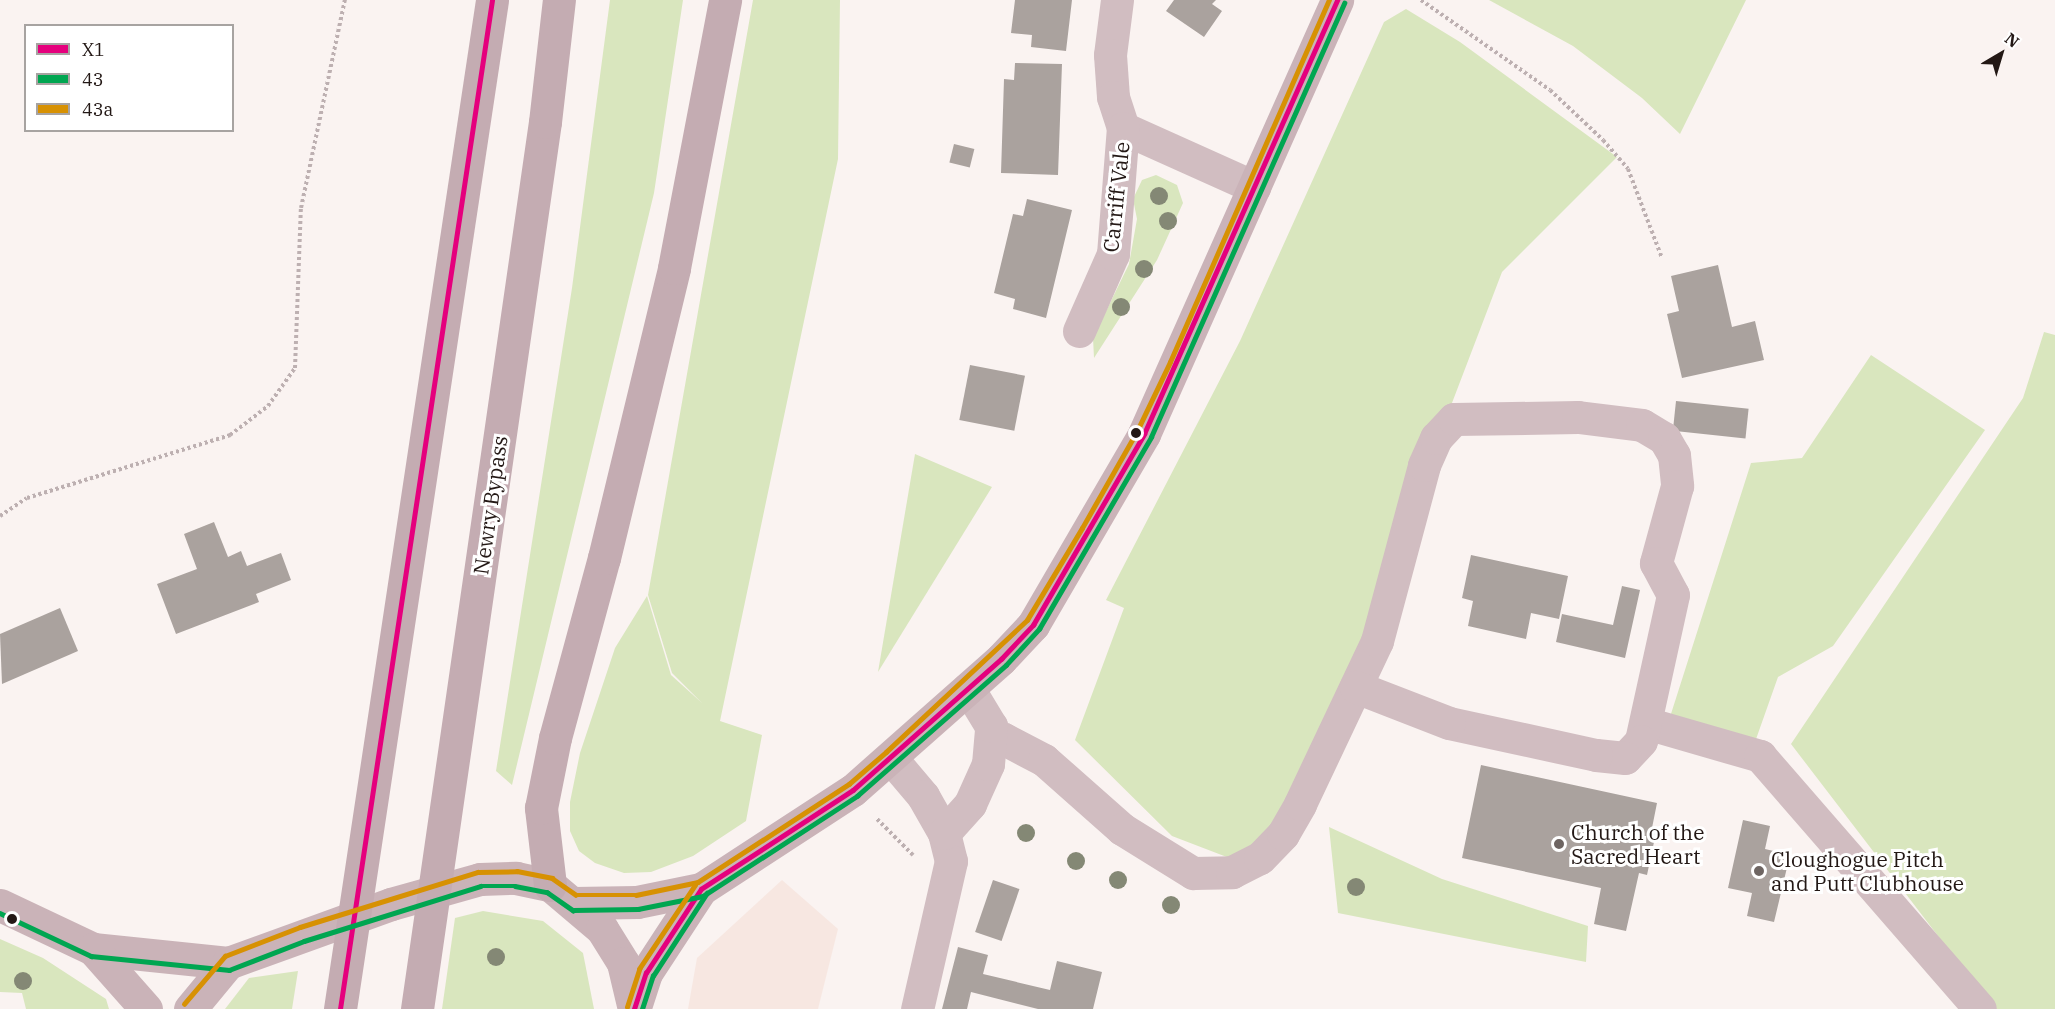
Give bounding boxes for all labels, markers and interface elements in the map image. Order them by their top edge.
legend [24,24,234,132]
north arrow [1971,24,2031,84]
text: N [2001,28,2023,52]
text: X1 [82,38,105,61]
text: 43 [82,68,104,91]
text: 43a [82,98,113,121]
street label: Carriff Vale [1098,141,1134,253]
unlabelled marker [1130,427,1142,439]
street label: Newry Bypass [468,434,512,576]
place label: Church of the Sacred Heart [1571,819,1704,869]
marker: Church of the Sacred Heart [1552,837,1566,851]
place label: Cloughogue Pitch and Putt Clubhouse [1771,846,1964,896]
marker: Cloughogue Pitch and Putt Clubhouse [1752,864,1766,878]
unlabelled marker [6,913,18,925]

